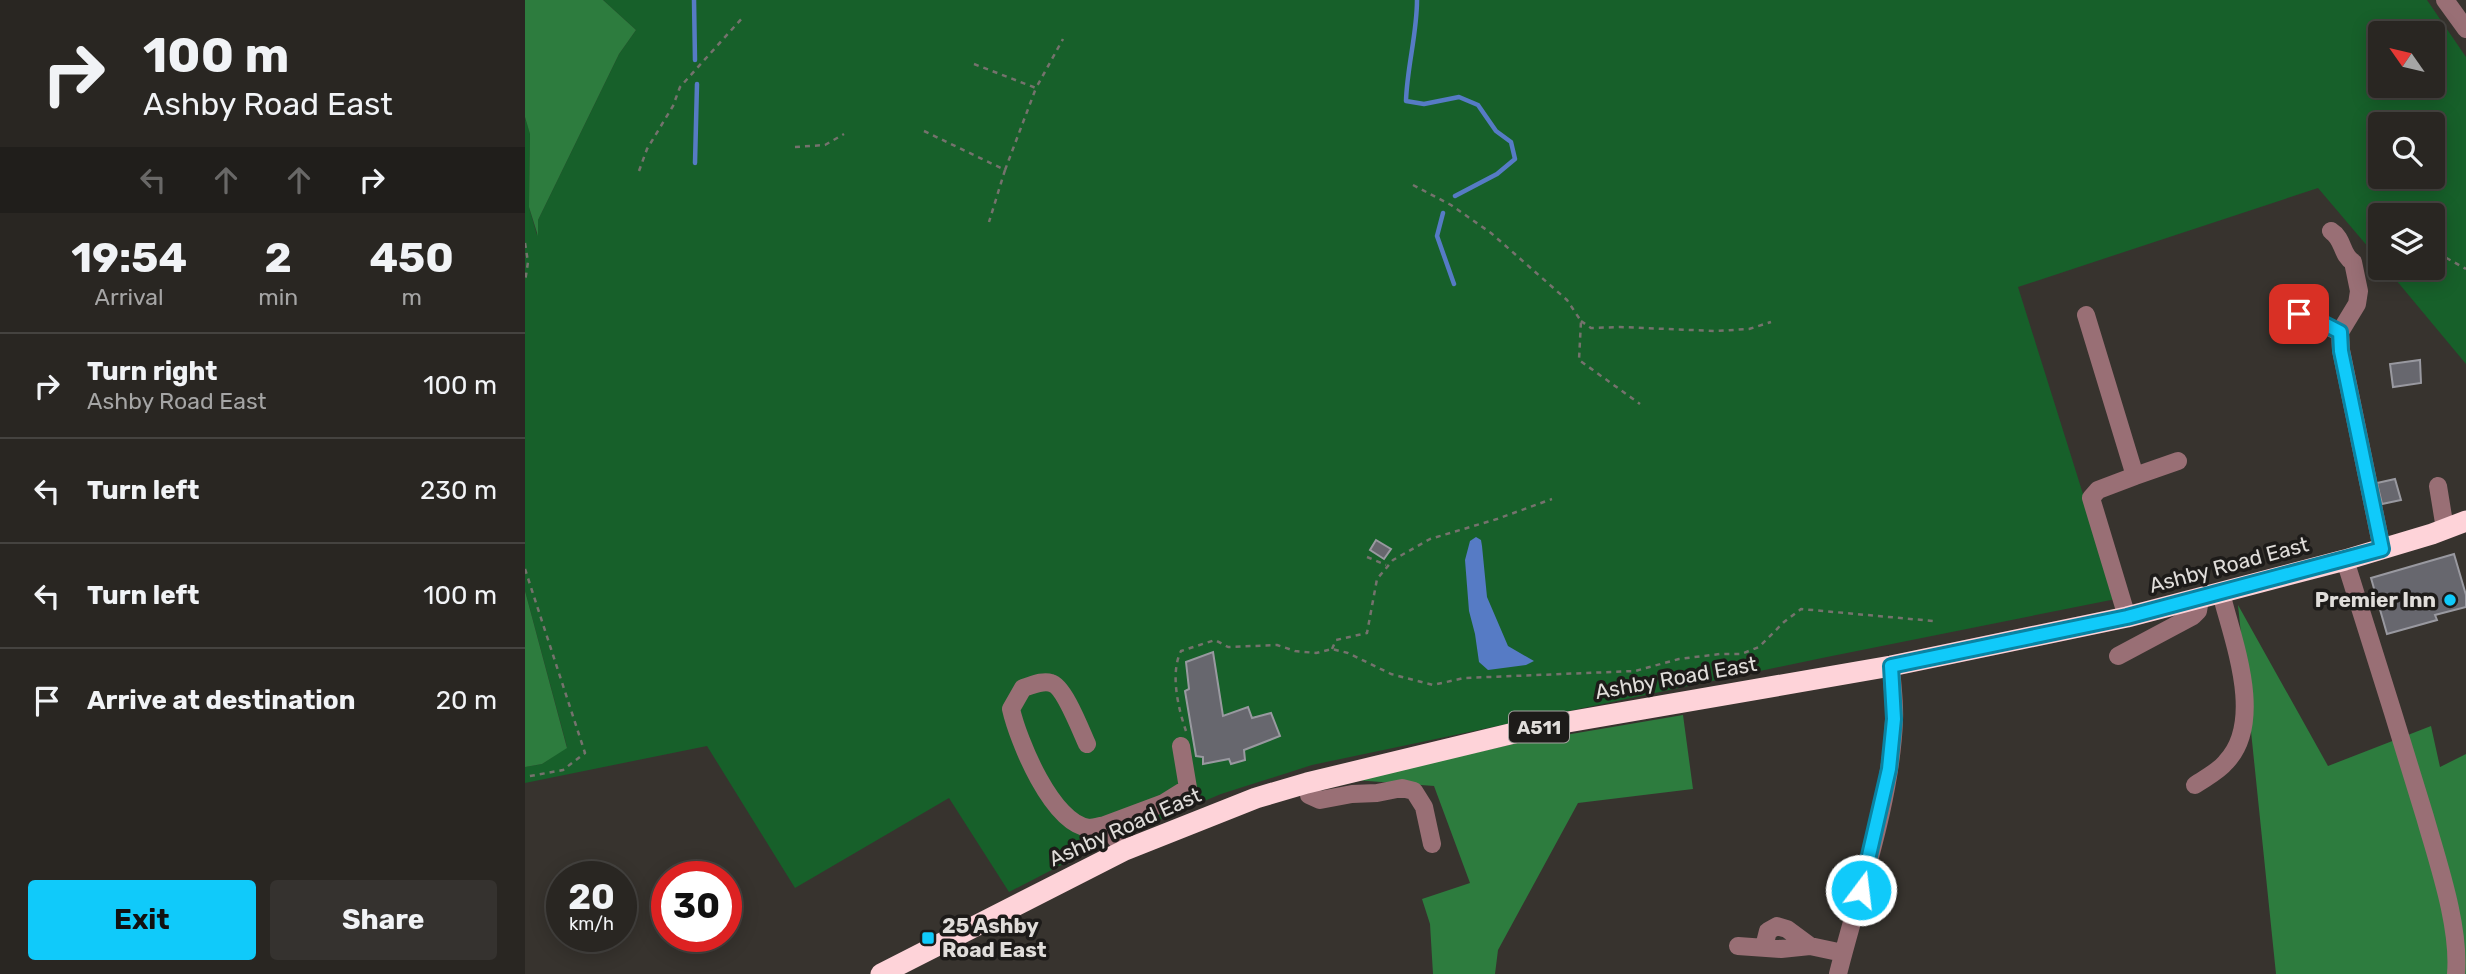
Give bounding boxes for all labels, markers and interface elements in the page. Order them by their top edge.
north arrow [2368,21,2445,98]
map controls [2368,21,2445,280]
text: 100 m [143,26,289,84]
icon: right [28,28,119,119]
text: Ashby Road East [143,85,393,123]
button: search [2368,112,2445,189]
icon: left [134,161,172,199]
icon: ahead [207,161,245,199]
icon: ahead [280,161,318,199]
icon: right [353,161,391,199]
button: layers [2368,203,2445,280]
text: 19:54 [71,233,187,283]
text: 2 [265,233,292,283]
text: 450 [369,233,454,283]
text: Arrival [95,283,164,311]
text: min [258,283,298,311]
text: m [401,283,422,311]
pin [2269,284,2329,344]
icon: arrive [2280,295,2318,333]
text: Turn right [87,356,217,387]
icon: right [28,367,66,405]
text: 100 m [423,370,497,401]
text: Ashby Road East [87,387,267,415]
icon: left [28,472,66,510]
text: Turn left [87,475,199,506]
text: 230 m [420,475,497,506]
street label: Ashby Road East [2146,531,2311,598]
icon: left [28,577,66,615]
text: Turn left [87,580,199,611]
text: 100 m [423,580,497,611]
place label: Premier Inn [2315,587,2436,612]
marker: Premier Inn [2442,592,2458,608]
street label: Ashby Road East [1593,651,1759,704]
icon: arrive [28,682,66,720]
text: Arrive at destination [87,685,355,716]
text: 20 m [436,685,497,716]
road number: A511 [1509,712,1569,742]
street label: Ashby Road East [1045,782,1205,871]
position arrow [1824,853,1898,927]
speed limit sign: 30 [651,861,742,952]
text: 20 [568,876,615,918]
button: Exit [28,880,256,960]
button: Share [270,880,497,960]
text: km/h [569,913,614,935]
place label: 25 Ashby Road East [942,913,1047,962]
marker: 25 Ashby Road East [920,930,936,946]

